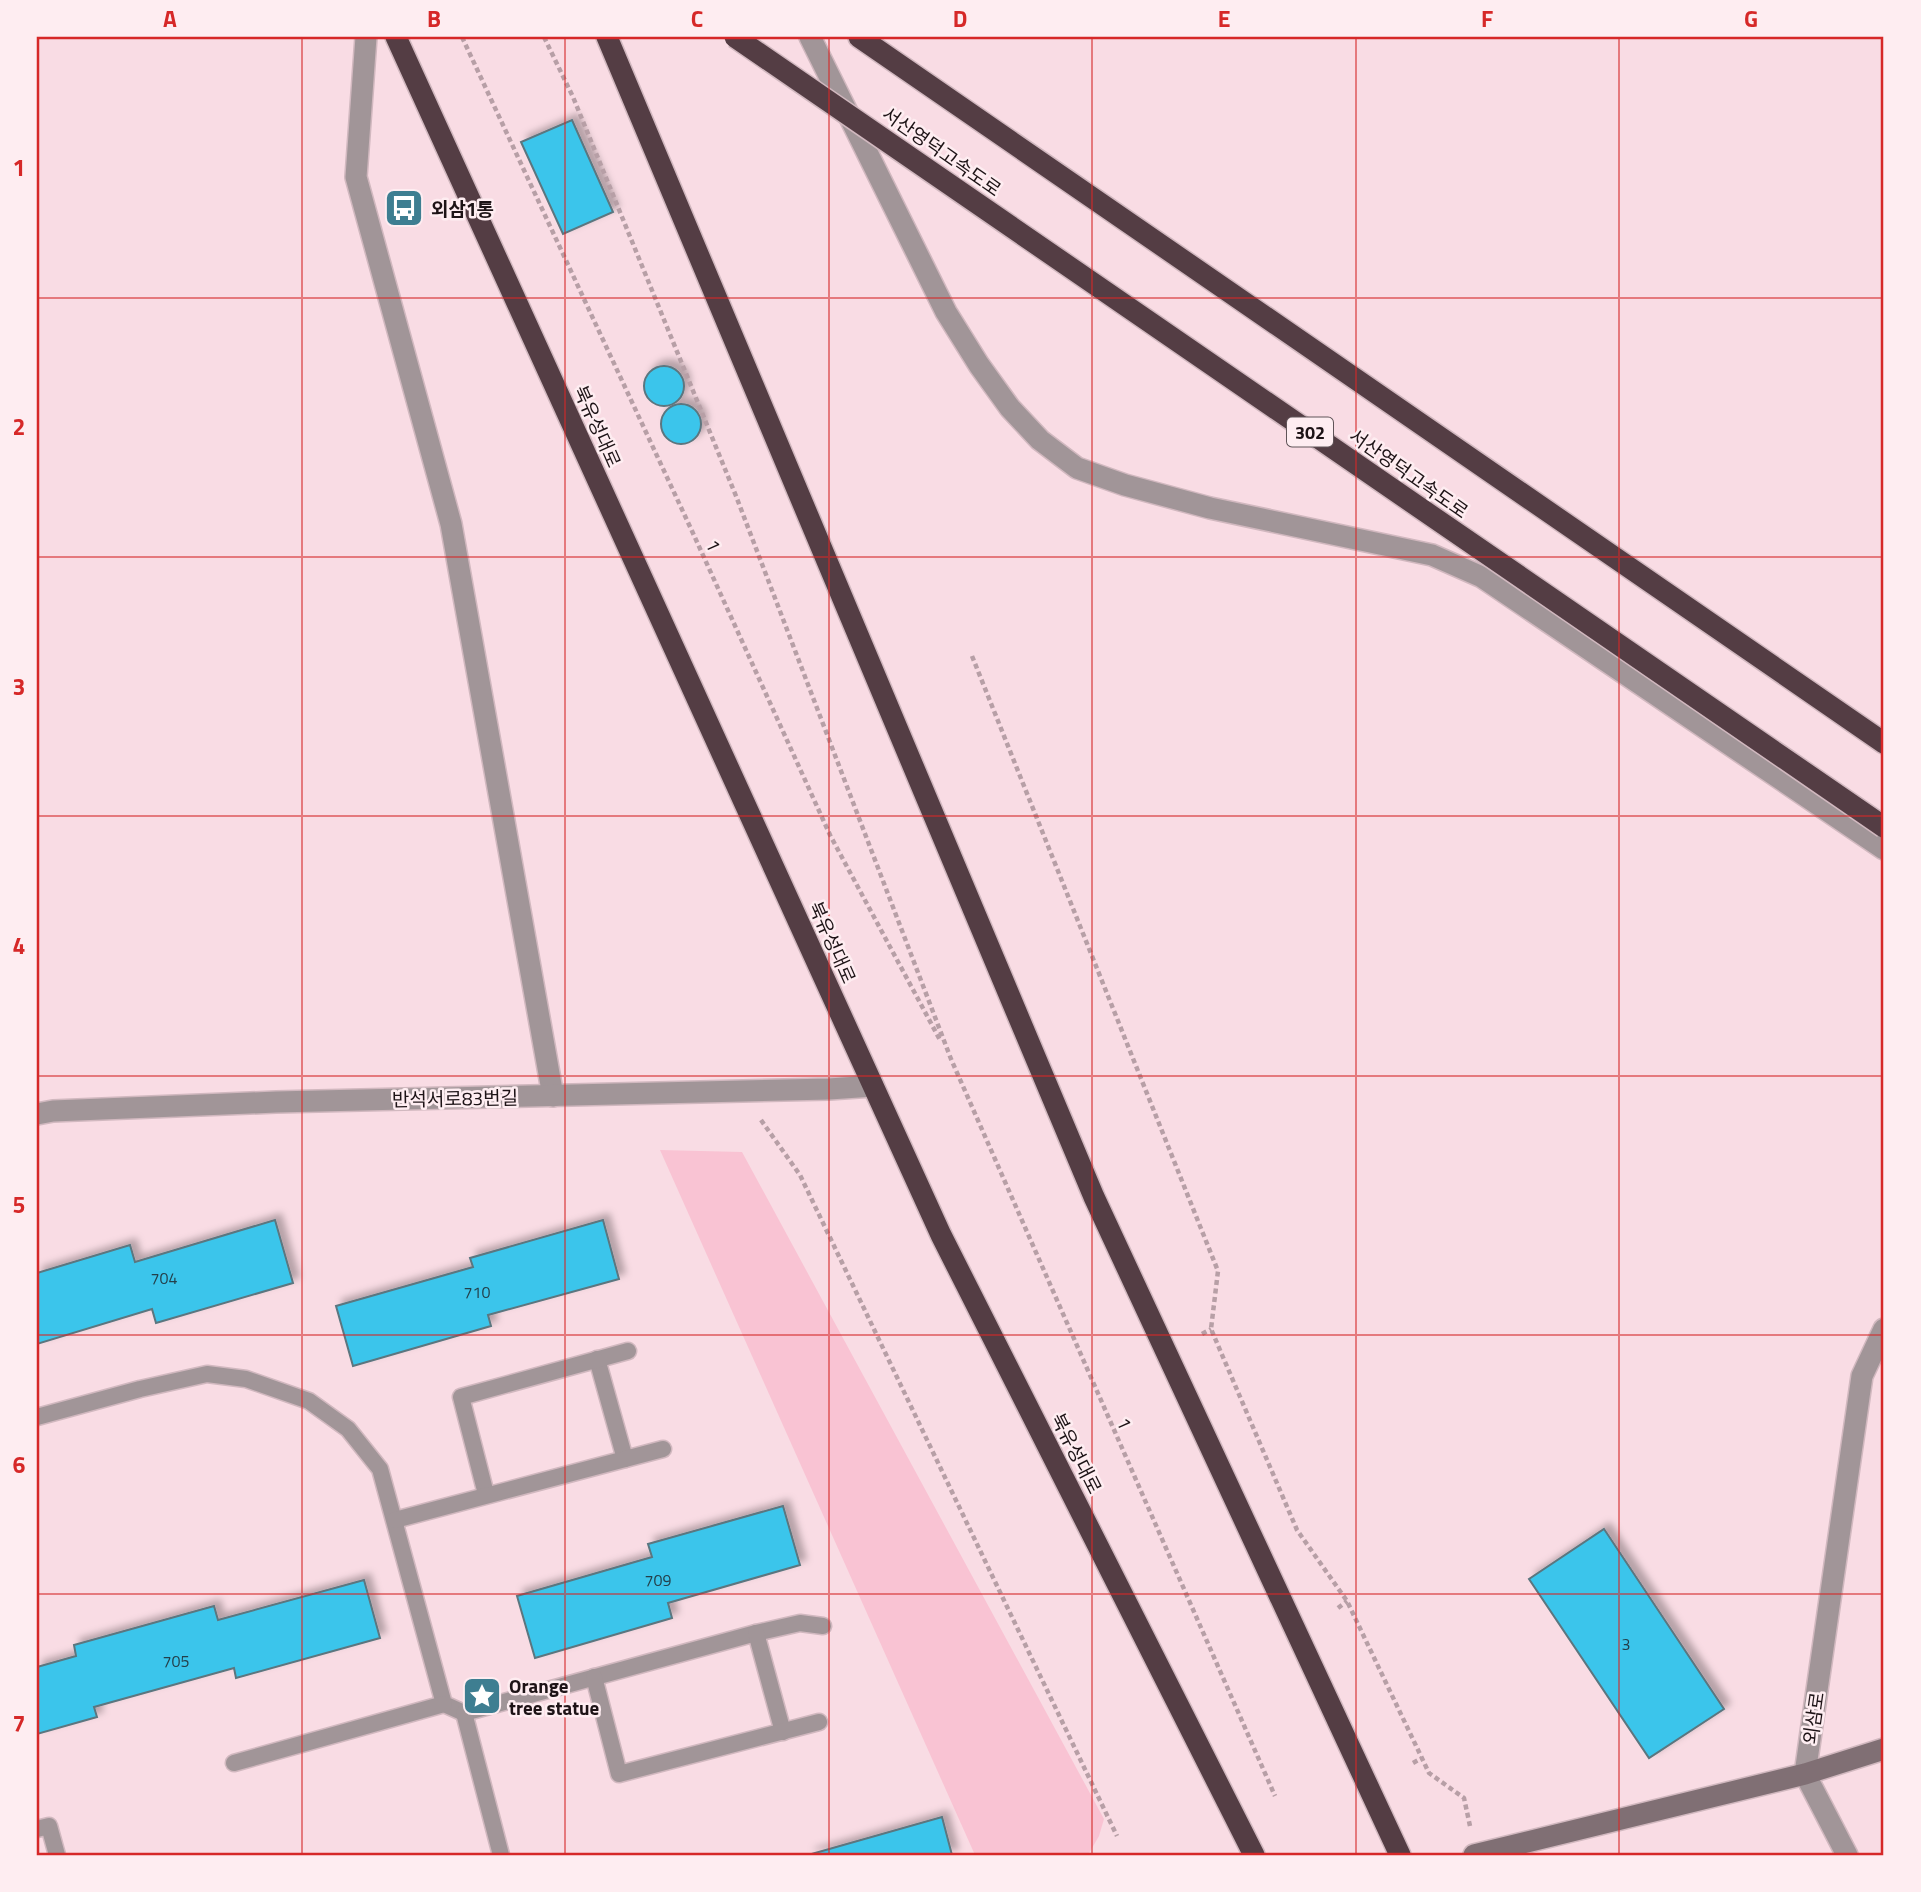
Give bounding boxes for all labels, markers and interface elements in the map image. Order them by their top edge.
text: A [163,1,177,36]
text: B [427,1,441,36]
text: C [691,1,703,36]
text: D [953,1,967,36]
text: E [1218,1,1230,36]
text: F [1481,1,1493,36]
text: G [1744,1,1758,36]
street label: 서산영덕고속도로 [876,99,1008,203]
text: 1 [13,150,25,185]
bus stop icon: 외삼1통 [383,187,425,229]
place label: 외삼1통 [431,194,494,223]
street label: 북유성대로 [567,380,629,472]
text: 2 [13,409,25,444]
road number: 302 [1287,418,1333,446]
street label: 서산영덕고속도로 [1343,421,1475,525]
street label: 1 [699,534,729,556]
text: 3 [13,669,25,704]
street label: 북유성대로 [802,896,864,988]
text: 4 [13,928,25,963]
street label: 반석서로83번길 [392,1082,518,1114]
text: 5 [13,1187,25,1222]
house number: 704 [151,1266,177,1290]
house number: 710 [464,1280,490,1304]
street label: 북유성대로 [1044,1407,1110,1499]
street label: 1 [1110,1412,1140,1434]
text: 6 [13,1447,26,1482]
house number: 709 [645,1568,671,1592]
house number: 3 [1622,1632,1630,1656]
house number: 705 [163,1649,189,1673]
place label: Orange tree statue [509,1671,600,1722]
place icon: Orange tree statue [461,1675,503,1717]
street label: 외삼로 [1795,1690,1831,1746]
text: 7 [13,1706,25,1741]

